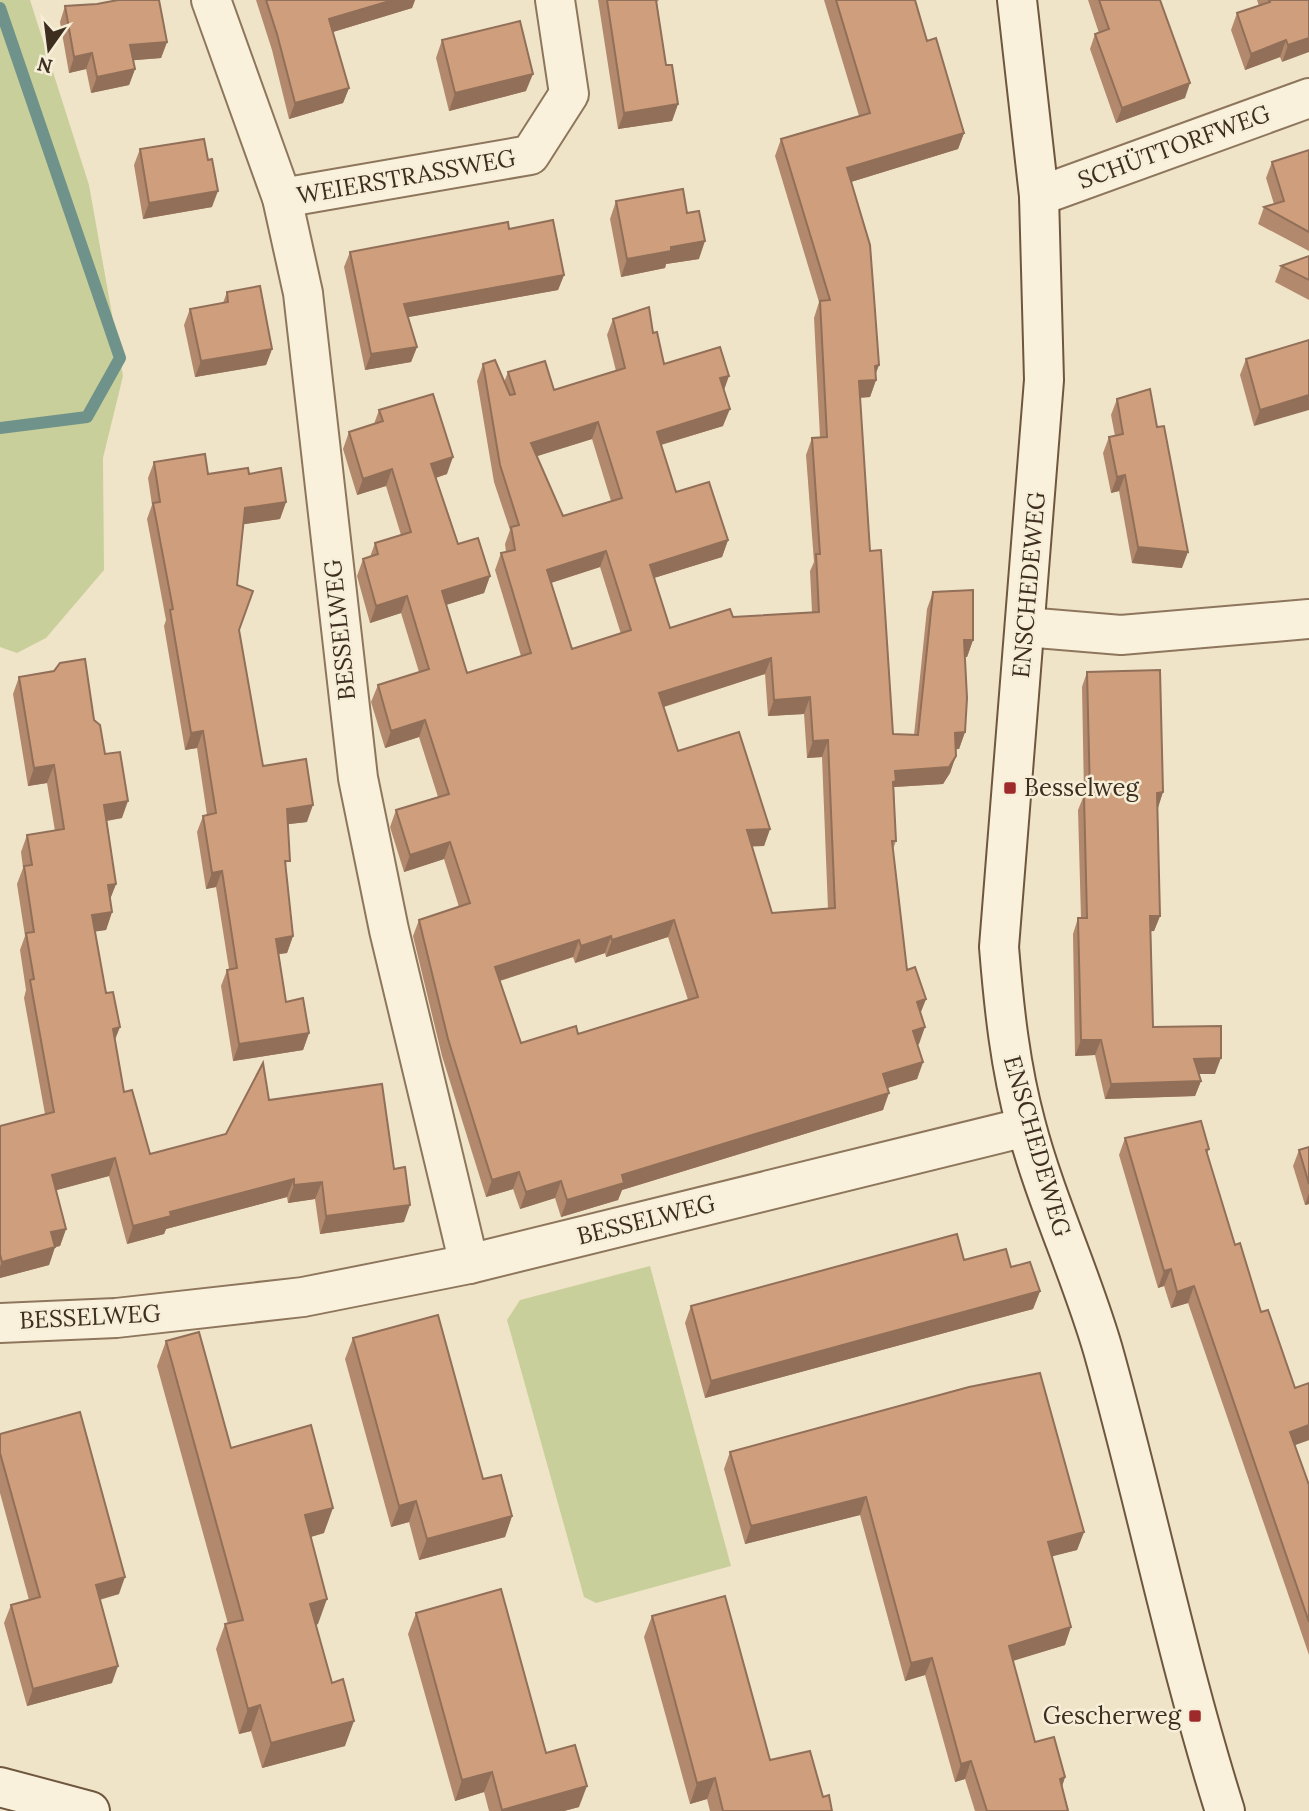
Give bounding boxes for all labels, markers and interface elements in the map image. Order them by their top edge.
north arrow [14,14,84,84]
text: N [35,52,55,79]
street label: SCHÜTTORFWEG [1074,97,1274,196]
street label: WEIERSTRASSWEG [294,142,518,211]
street label: ENSCHEDEWEG [1005,491,1052,679]
street label: BESSELWEG [317,558,362,702]
place label: Besselweg [1024,772,1140,803]
marker: Besselweg [1002,780,1018,796]
street label: ENSCHEDEWEG [997,1052,1078,1240]
street label: BESSELWEG [574,1187,718,1252]
street label: BESSELWEG [19,1297,161,1336]
place label: Gescherweg [1043,1700,1182,1731]
marker: Gescherweg [1187,1708,1203,1724]

